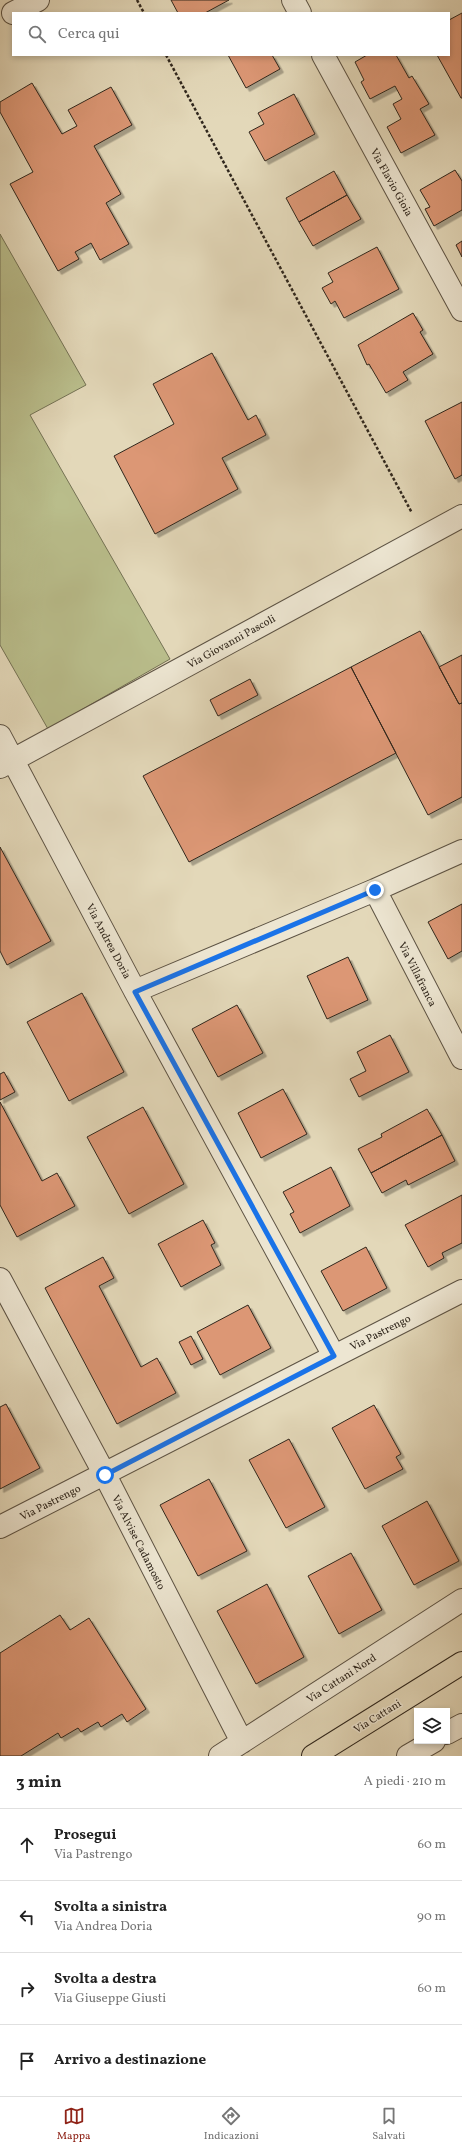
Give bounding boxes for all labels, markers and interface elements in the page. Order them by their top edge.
search box [12,12,450,56]
icon: search [26,23,48,45]
text: Cerca qui [58,24,120,45]
street label: Via Flavio Gioia [366,146,416,220]
street label: Via Giovanni Pascoli [185,612,279,673]
route end [366,881,384,899]
street label: Via Andrea Doria [82,901,134,982]
street label: Via Villafranca [394,940,440,1010]
street label: Via Pastrengo [348,1312,414,1355]
route start [96,1466,114,1484]
street label: Via Pastrengo [18,1482,84,1525]
street label: Via Alvise Cadamosto [107,1493,168,1593]
street label: Via Cattani Nord [304,1651,380,1707]
street label: Via Cattani [351,1697,404,1738]
map controls [414,1708,450,1744]
button: layers [414,1708,450,1744]
text: 3 min [16,1771,62,1794]
text: A piedi · 210 m [364,1773,446,1791]
text: Prosegui [54,1825,117,1846]
icon: ahead [16,1834,38,1856]
text: 60 m [418,1836,446,1854]
text: Via Pastrengo [54,1846,132,1864]
text: Svolta a sinistra [54,1897,167,1918]
icon: left [16,1906,38,1928]
text: 90 m [417,1908,446,1926]
text: Via Andrea Doria [54,1918,152,1936]
text: Svolta a destra [54,1969,157,1990]
icon: right [16,1978,38,2000]
text: 60 m [418,1980,446,1998]
text: Via Giuseppe Giusti [54,1990,166,2008]
icon: arrive [16,2050,38,2072]
text: Arrivo a destinazione [54,2050,206,2071]
tab: Mappa [57,2105,90,2144]
tab: Indicazioni [204,2105,259,2144]
tab: Salvati [372,2105,405,2144]

